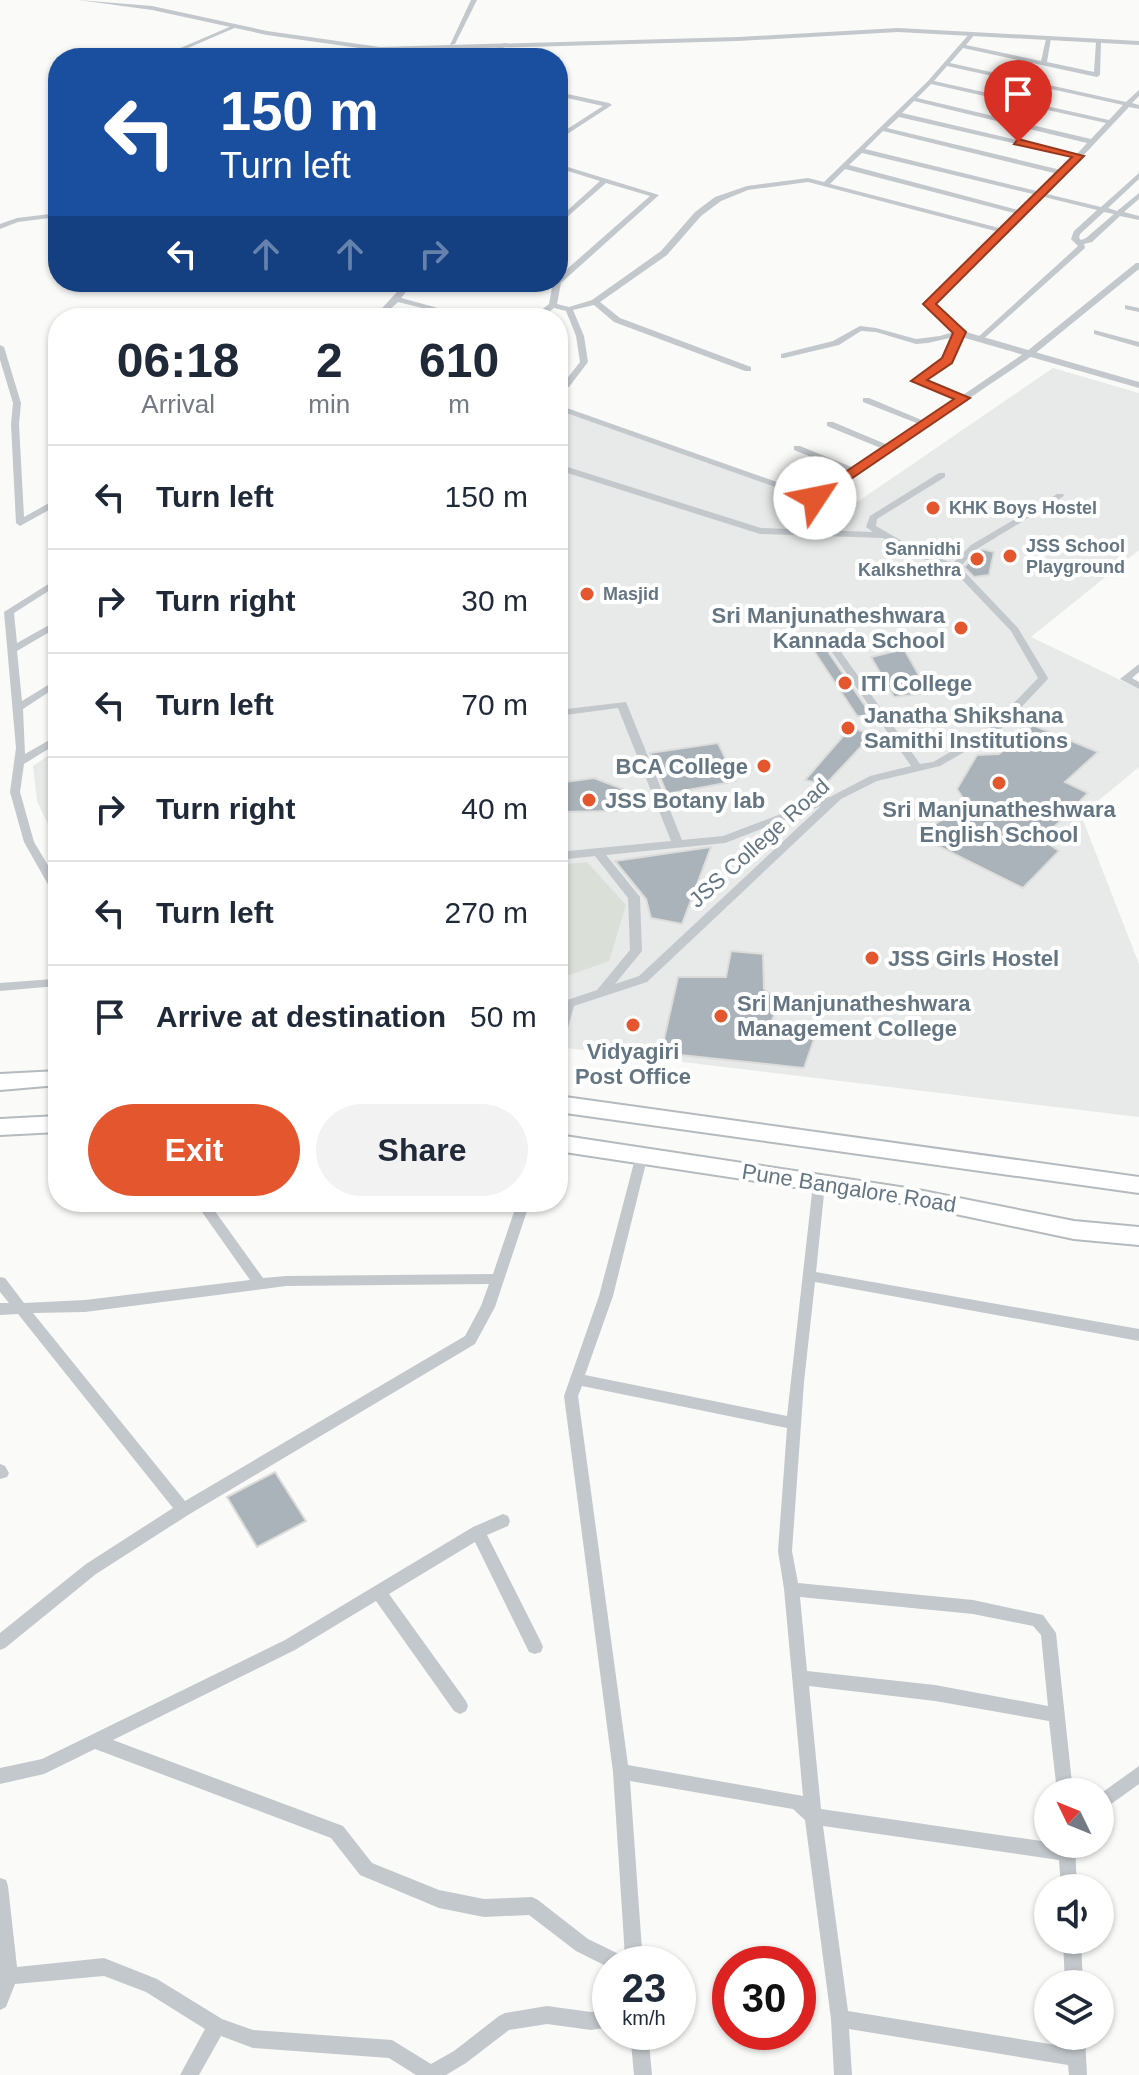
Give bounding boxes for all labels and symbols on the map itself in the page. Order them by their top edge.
pin [984,60,1052,142]
position arrow [773,456,857,540]
place label: KHK Boys Hostel [949,498,1097,518]
marker: KHK Boys Hostel [924,499,942,517]
place label: JSS School Playground [1026,536,1125,577]
place label: Sannidhi Kalkshethra [858,539,962,580]
marker: JSS School Playground [1001,547,1019,565]
marker: Sannidhi Kalkshethra [968,550,986,568]
place label: Masjid [603,584,659,604]
marker: Masjid [578,585,596,603]
place label: Sri Manjunatheshwara Kannada School [711,603,946,653]
marker: Sri Manjunatheshwara Kannada School [952,619,970,637]
place label: ITI College [861,671,972,696]
marker: ITI College [836,674,854,692]
place label: Janatha Shikshana Samithi Institutions [864,703,1068,753]
marker: Janatha Shikshana Samithi Institutions [839,719,857,737]
place label: BCA College [616,754,748,779]
marker: BCA College [755,757,773,775]
street label: JSS College Road [684,774,834,912]
marker: Sri Manjunatheshwara English School [990,774,1008,792]
place label: JSS Botany lab [605,788,765,813]
marker: JSS Botany lab [580,791,598,809]
place label: Sri Manjunatheshwara English School [882,797,1117,847]
place label: JSS Girls Hostel [888,946,1059,971]
marker: JSS Girls Hostel [863,949,881,967]
place label: Sri Manjunatheshwara Management College [737,991,971,1041]
marker: Sri Manjunatheshwara Management College [712,1007,730,1025]
marker: Vidyagiri Post Office [624,1016,642,1034]
place label: Vidyagiri Post Office [575,1039,691,1089]
street label: Pune Bangalore Road [740,1159,958,1217]
north arrow [1034,1778,1114,1858]
speed limit sign: 30 [712,1946,816,2050]

